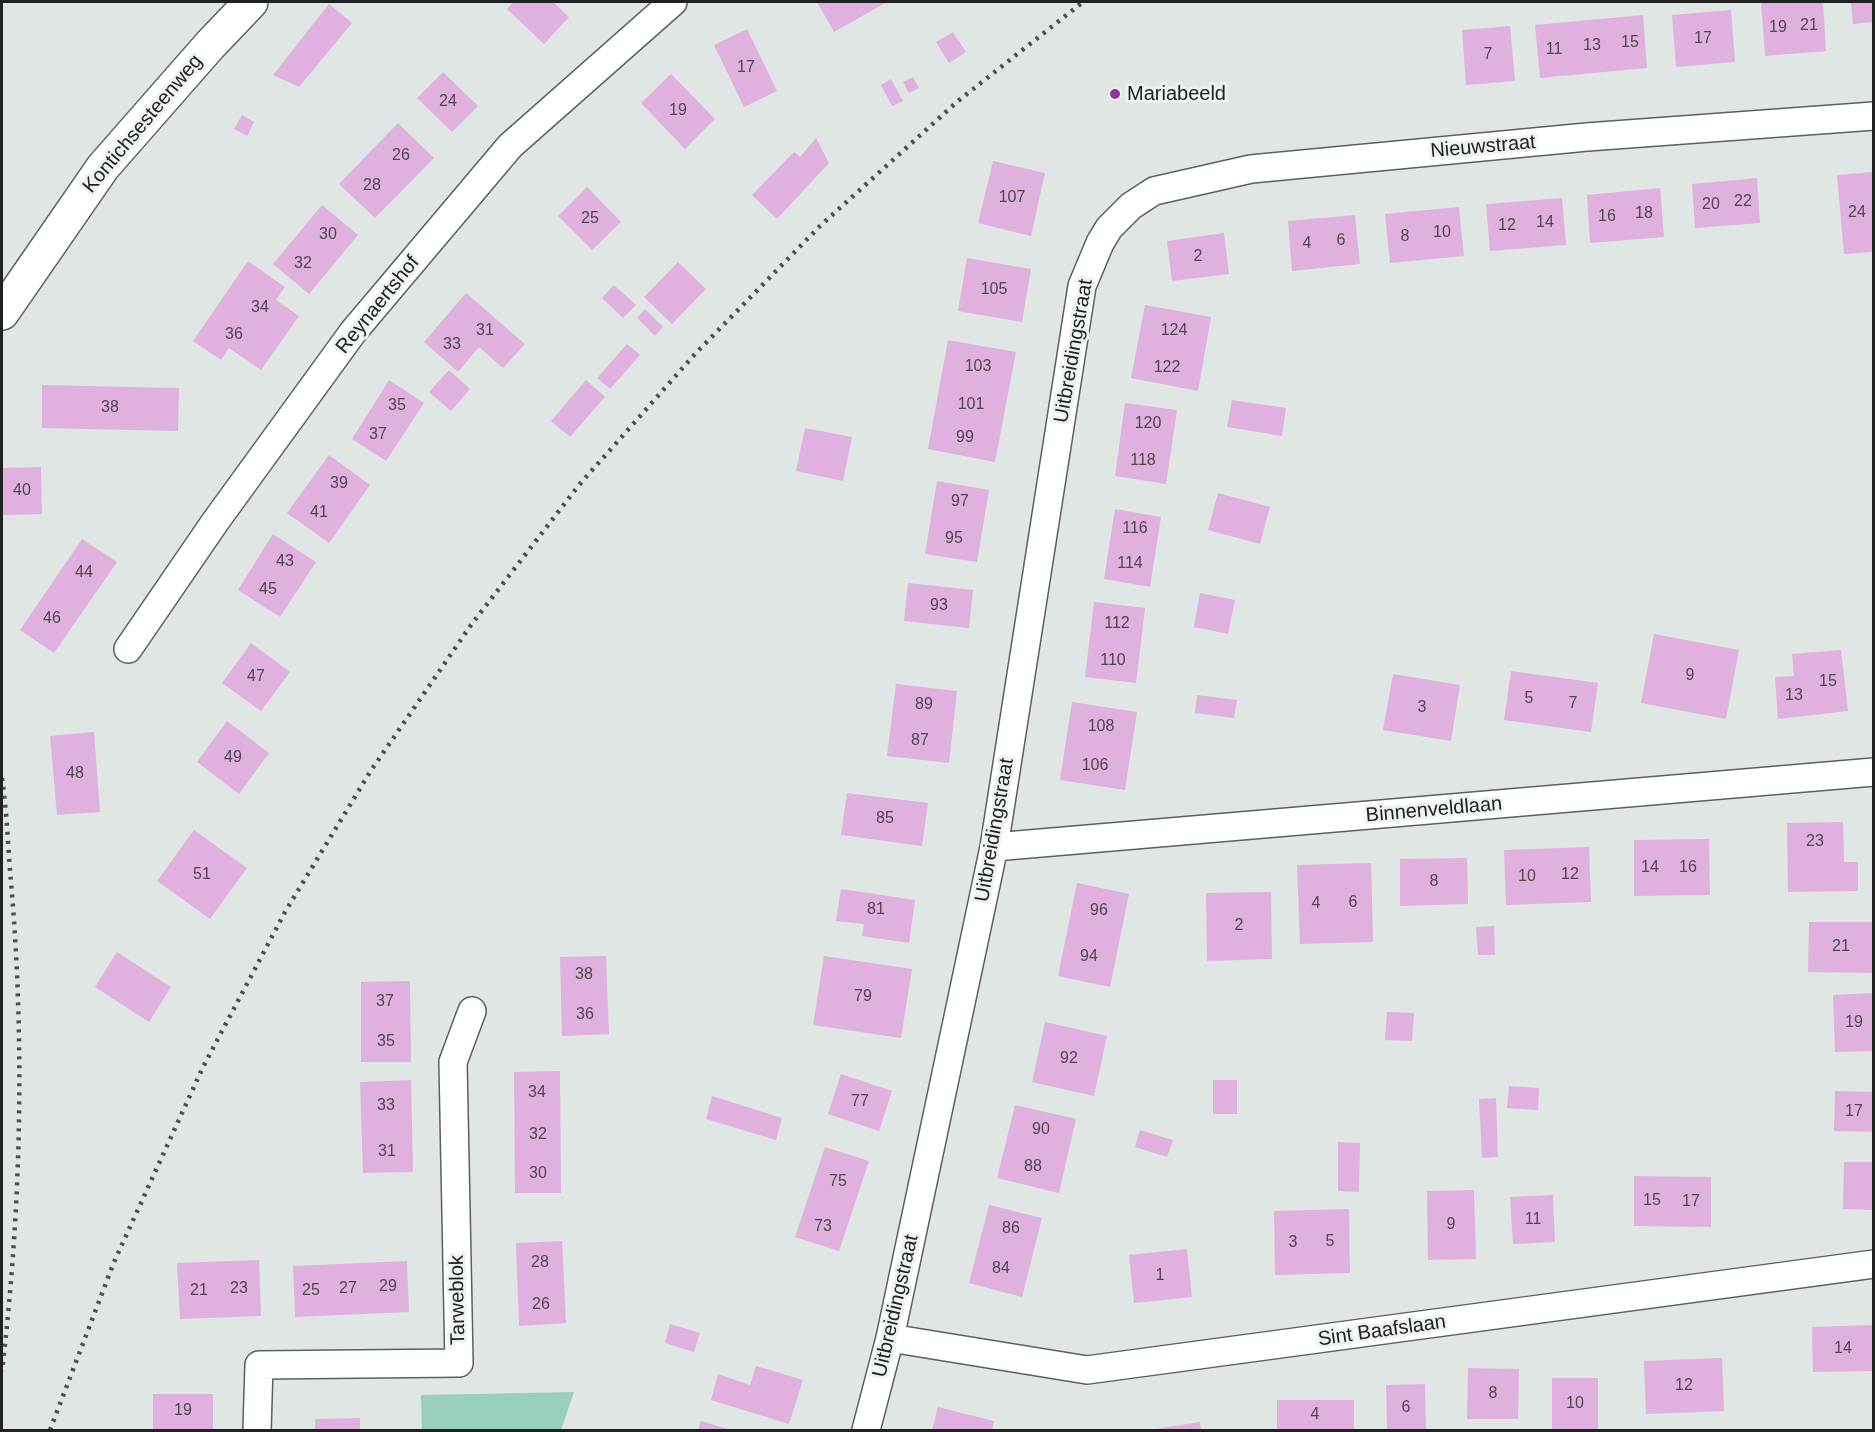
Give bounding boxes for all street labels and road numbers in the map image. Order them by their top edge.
street label: Kontichsesteenweg [78,50,208,198]
street label: Nieuwstraat [1429,130,1537,164]
street label: Reynaertshof [331,251,425,359]
street label: Uitbreidingstraat [1050,277,1098,425]
street label: Uitbreidingstraat [971,756,1019,904]
street label: Binnenveldlaan [1365,792,1503,828]
street label: Uitbreidingstraat [868,1232,924,1380]
street label: Tarweblok [445,1255,471,1345]
street label: Sint Baafslaan [1316,1310,1448,1352]

